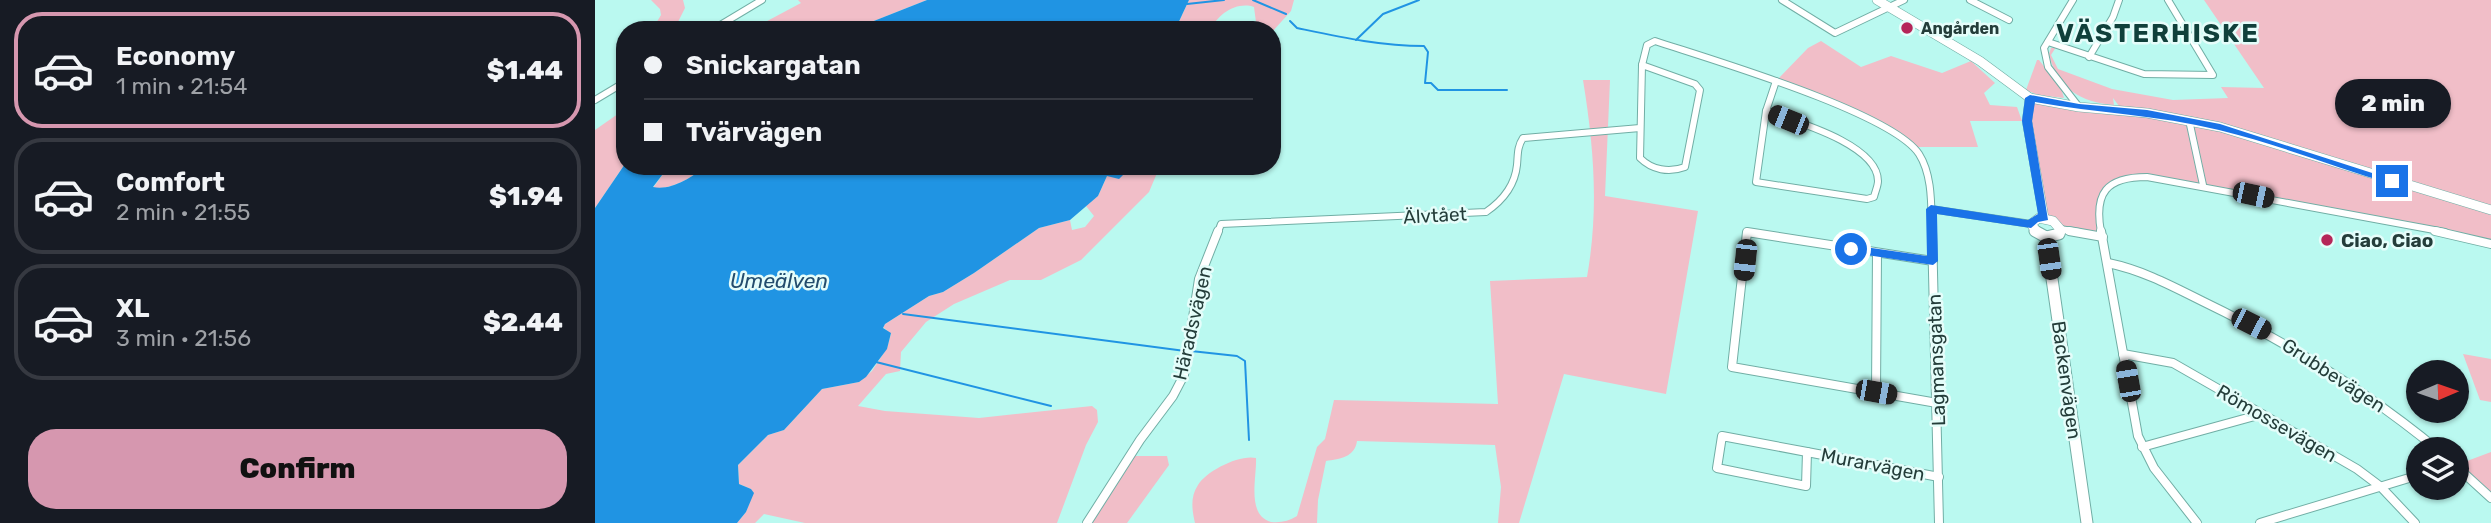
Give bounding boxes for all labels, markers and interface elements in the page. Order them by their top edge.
district label: VÄSTERHISKE [2056,18,2260,49]
place label: Angården [1921,19,1999,38]
marker: Angården [1899,20,1915,36]
icon: car [32,39,95,102]
text: Economy [116,41,235,72]
text: Snickargatan [686,50,861,81]
text: $1.44 [487,55,563,86]
text: 1 min · 21:54 [116,72,247,100]
callout: 2 min [2334,80,2450,128]
text: 2 min [2361,89,2425,117]
car [1765,102,1812,138]
text: Tvärvägen [686,117,822,148]
icon: car [32,165,95,228]
route end [2376,165,2408,197]
text: Comfort [116,167,225,198]
car [2231,180,2276,210]
text: $1.94 [489,181,563,212]
text: 2 min · 21:55 [116,198,251,226]
street label: Älvtået [1403,202,1468,229]
place label: Ciao, Ciao [2341,229,2433,252]
marker: Ciao, Ciao [2319,232,2335,248]
route start [1835,233,1867,265]
car [2036,237,2063,281]
car [1733,238,1758,282]
street label: Häradsvägen [1168,264,1217,382]
water label: Umeälven [730,268,828,293]
icon: car [32,291,95,354]
text: XL [116,293,149,324]
street label: Lagmansgatan [1923,293,1950,426]
car [2228,305,2275,343]
text: $2.44 [483,307,563,338]
street label: Backenvägen [2047,320,2086,441]
text: 3 min · 21:56 [116,324,251,352]
street label: Grubbevägen [2278,333,2390,417]
car [2115,358,2142,404]
north arrow [2406,360,2469,424]
map controls [2406,360,2469,500]
car [1854,378,1899,406]
street label: Römossevägen [2213,380,2341,467]
button: Confirm [28,429,567,509]
button: layers [2406,437,2469,500]
street label: Murarvägen [1819,443,1927,486]

